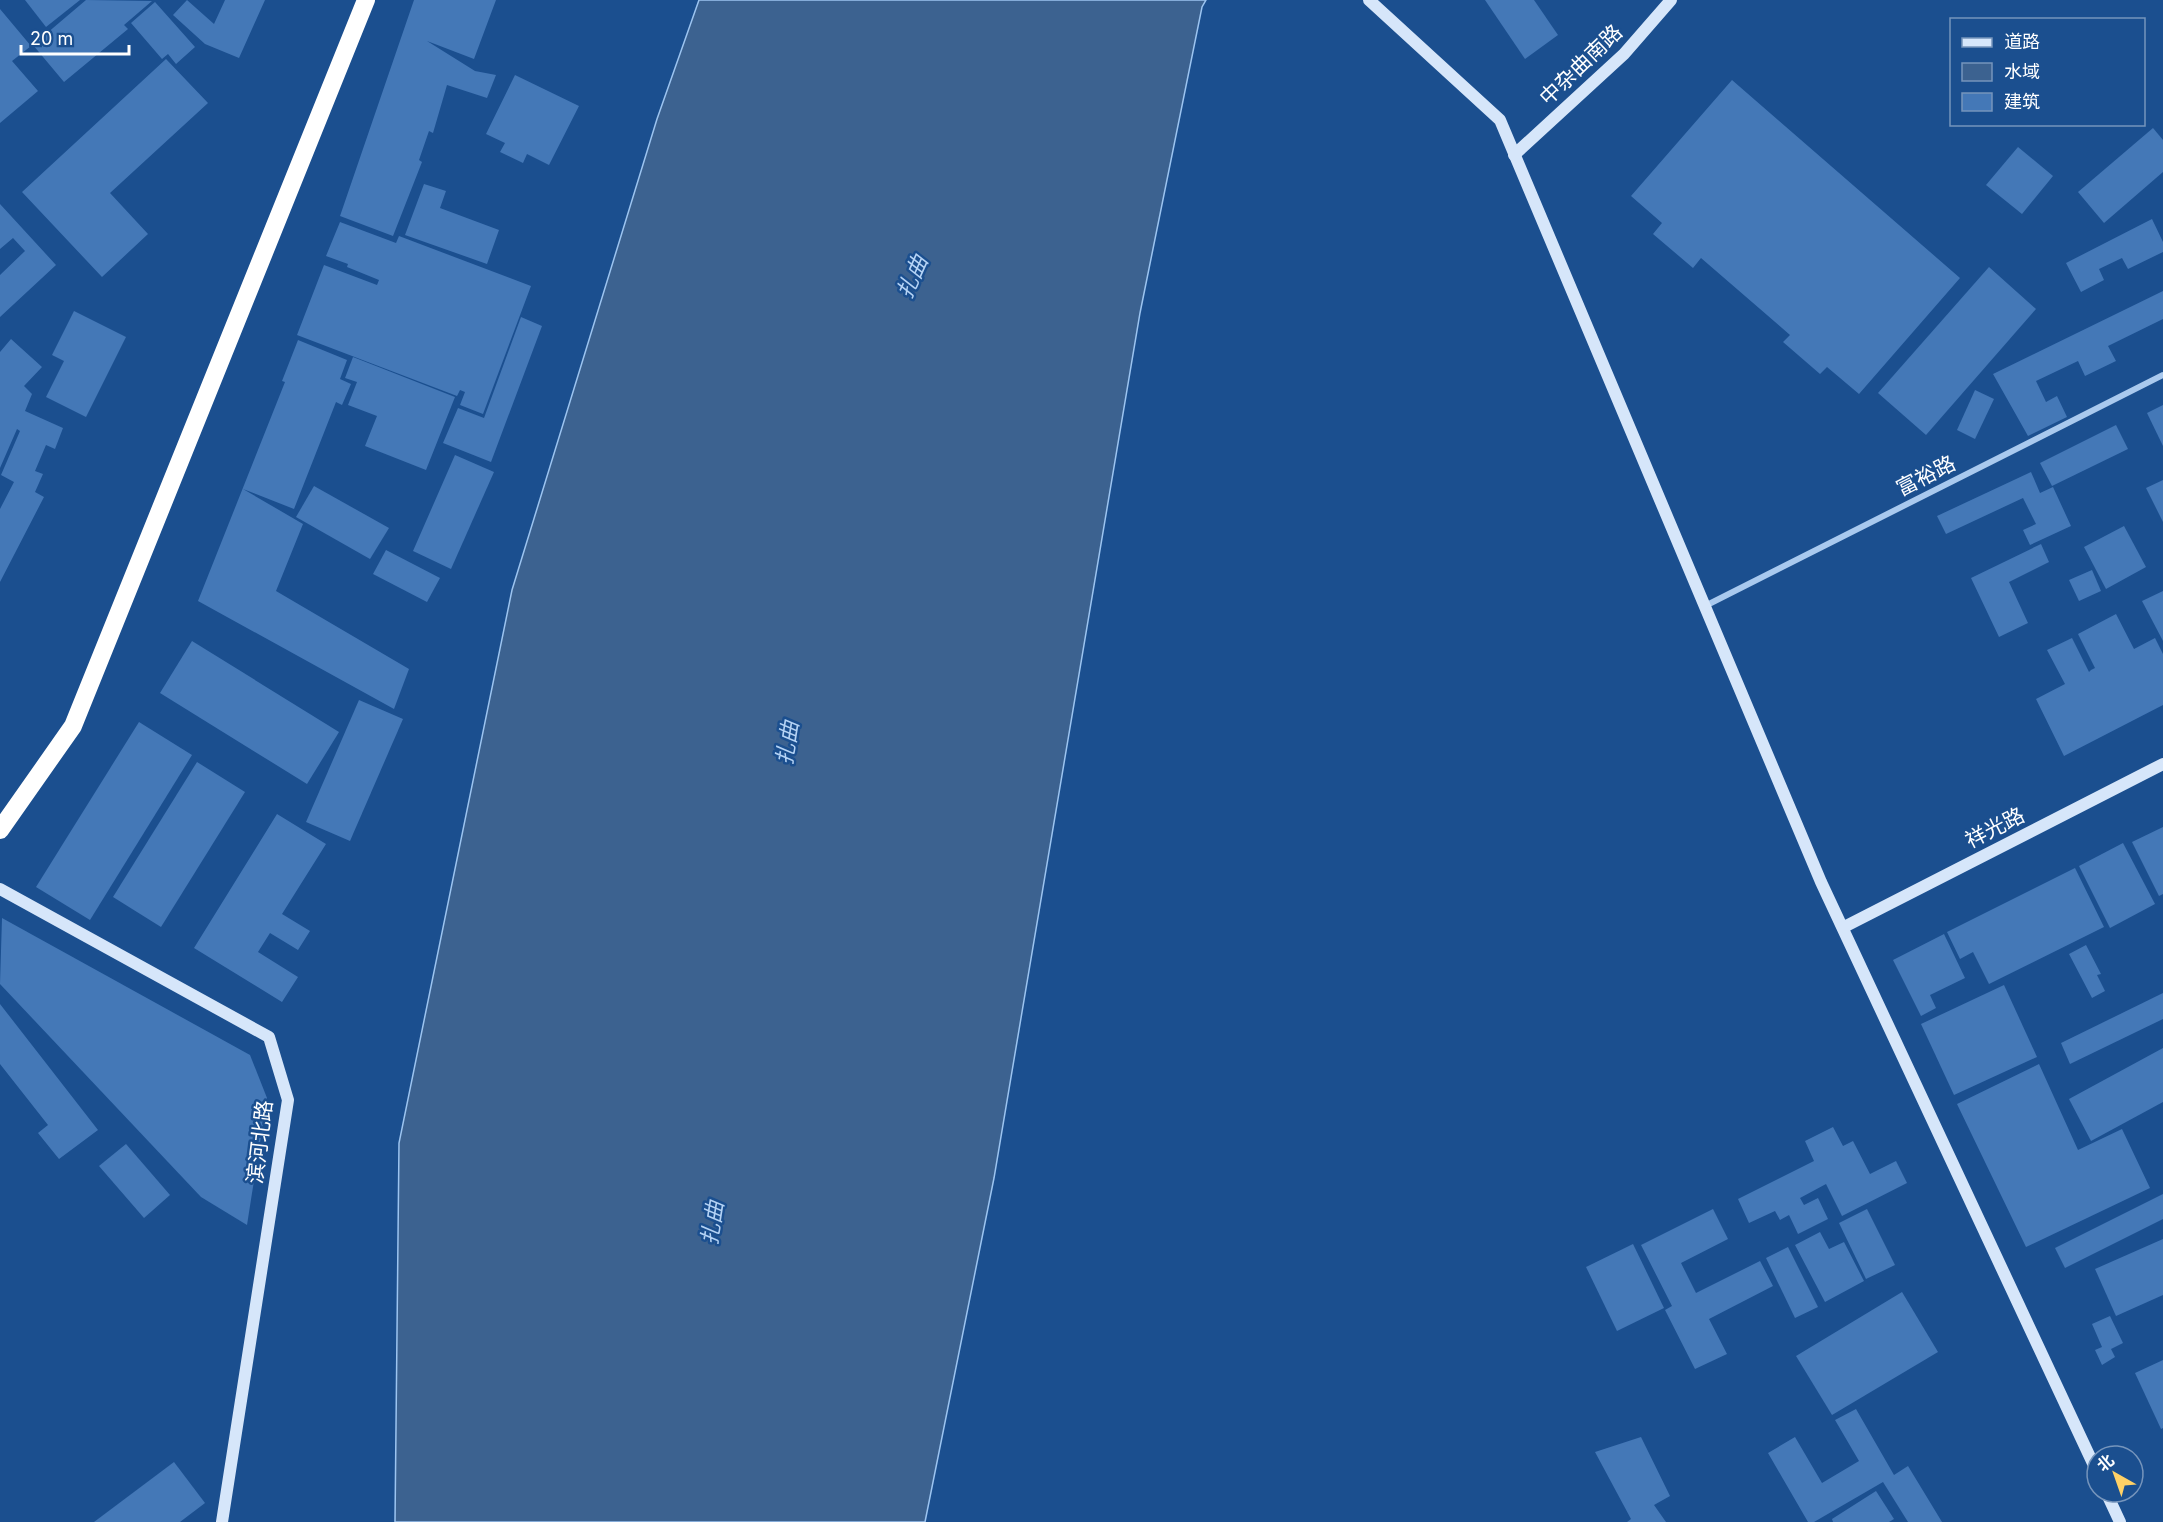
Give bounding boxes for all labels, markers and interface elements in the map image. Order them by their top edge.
scale bar [21,18,129,56]
legend [1950,18,2145,126]
street label: 中杂曲南路 [1534,19,1627,110]
text: 20 m [30,28,73,49]
text: 道路 [2004,31,2040,52]
text: 水域 [2004,61,2040,82]
text: 建筑 [2004,91,2040,112]
water label: 扎曲 [891,250,934,302]
street label: 富裕路 [1892,450,1960,501]
water label: 扎曲 [771,717,804,767]
street label: 祥光路 [1961,802,2029,853]
street label: 滨河北路 [242,1099,277,1185]
water label: 扎曲 [696,1197,729,1247]
north arrow [2085,1444,2145,1504]
text: 北 [2093,1450,2118,1475]

